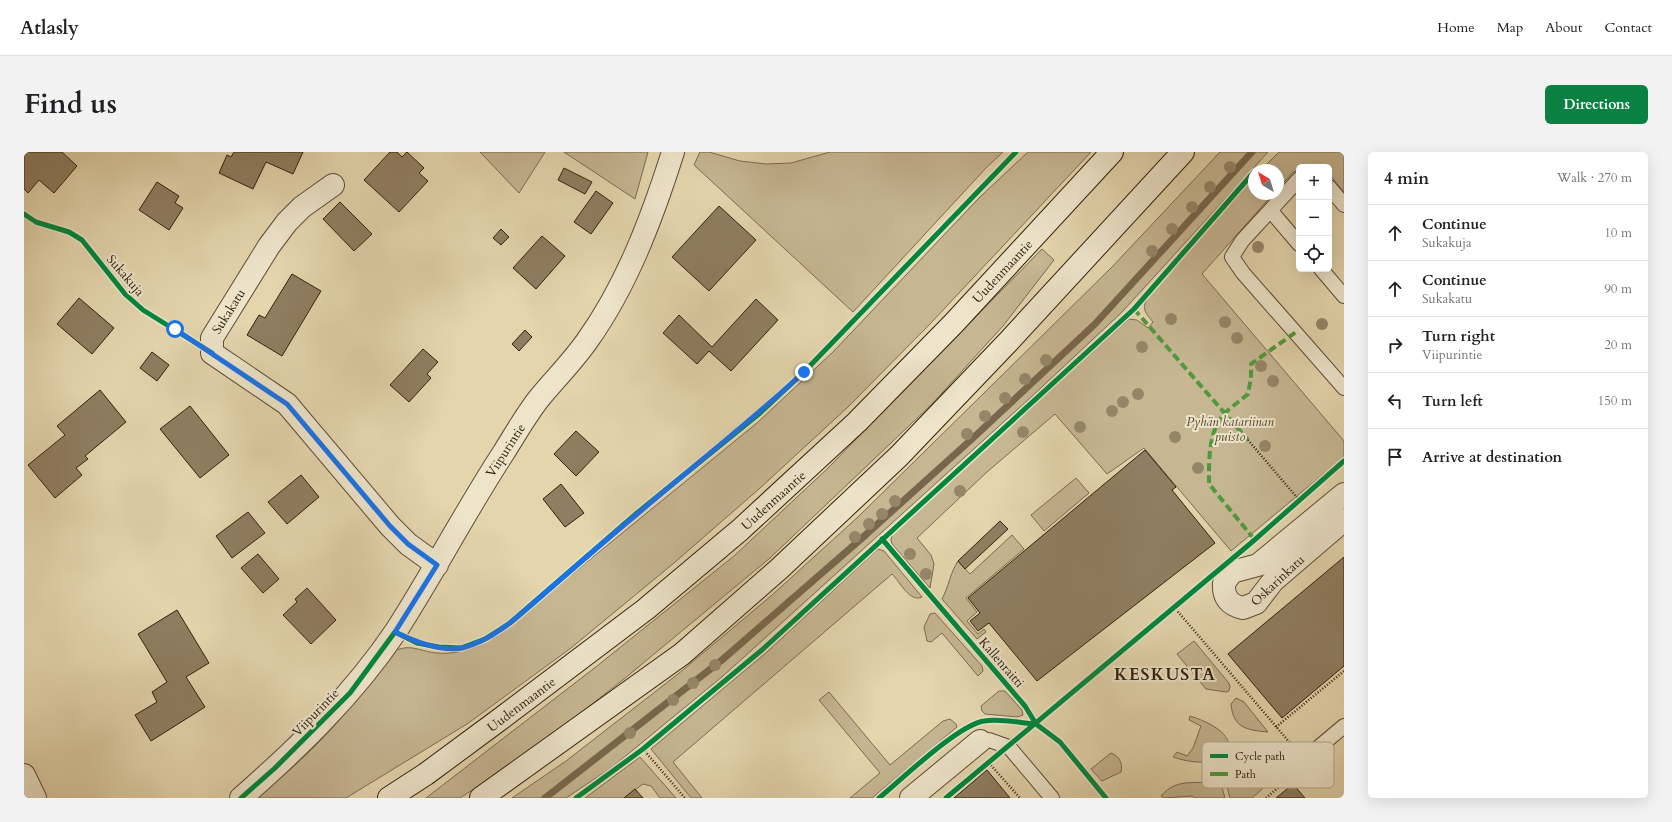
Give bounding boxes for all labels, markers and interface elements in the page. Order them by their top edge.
text: Atlasly [20,15,79,41]
text: Home [1437,18,1475,37]
text: Map [1497,18,1523,37]
text: About [1545,18,1582,37]
text: Contact [1604,18,1652,37]
text: Find us [24,85,117,123]
button: Directions [1545,85,1648,124]
north arrow [1248,164,1284,200]
map controls [1296,164,1332,272]
button: + [1296,164,1332,200]
text: 4 min [1384,167,1429,190]
text: Walk · 270 m [1557,169,1632,187]
button: − [1296,200,1332,236]
text: Continue [1422,214,1487,234]
icon: ahead [1384,222,1406,244]
text: 10 m [1604,224,1632,242]
text: Sukakuja [1422,234,1472,252]
street label: Uudenmaantie [968,236,1037,308]
button: locate [1296,236,1332,272]
street label: Sukakuja [102,251,149,301]
text: Continue [1422,270,1487,290]
icon: ahead [1384,278,1406,300]
text: 90 m [1604,280,1632,298]
street label: Sukakatu [208,286,250,338]
text: Sukakatu [1422,290,1472,308]
route start [166,320,184,338]
text: Turn right [1422,326,1495,346]
icon: right [1384,334,1406,356]
text: 20 m [1604,336,1632,354]
text: Viipurintie [1422,346,1482,364]
route end [795,363,813,381]
icon: left [1384,390,1406,412]
text: Turn left [1422,391,1483,411]
text: 150 m [1598,392,1632,410]
park label: Pyhän katariinan puisto [1186,413,1274,446]
street label: Viipurintie [482,420,530,481]
icon: arrive [1384,446,1406,468]
text: Arrive at destination [1422,447,1562,467]
street label: Uudenmaantie [737,467,810,535]
street label: Oskarinkatu [1247,551,1309,610]
street label: Kallenraitti [974,634,1028,692]
district label: KESKUSTA [1114,663,1216,686]
street label: Uudenmaantie [484,673,560,736]
street label: Viipurintie [288,685,343,741]
legend [1202,742,1334,788]
text: Cycle path [1235,749,1285,764]
text: Path [1235,767,1256,782]

